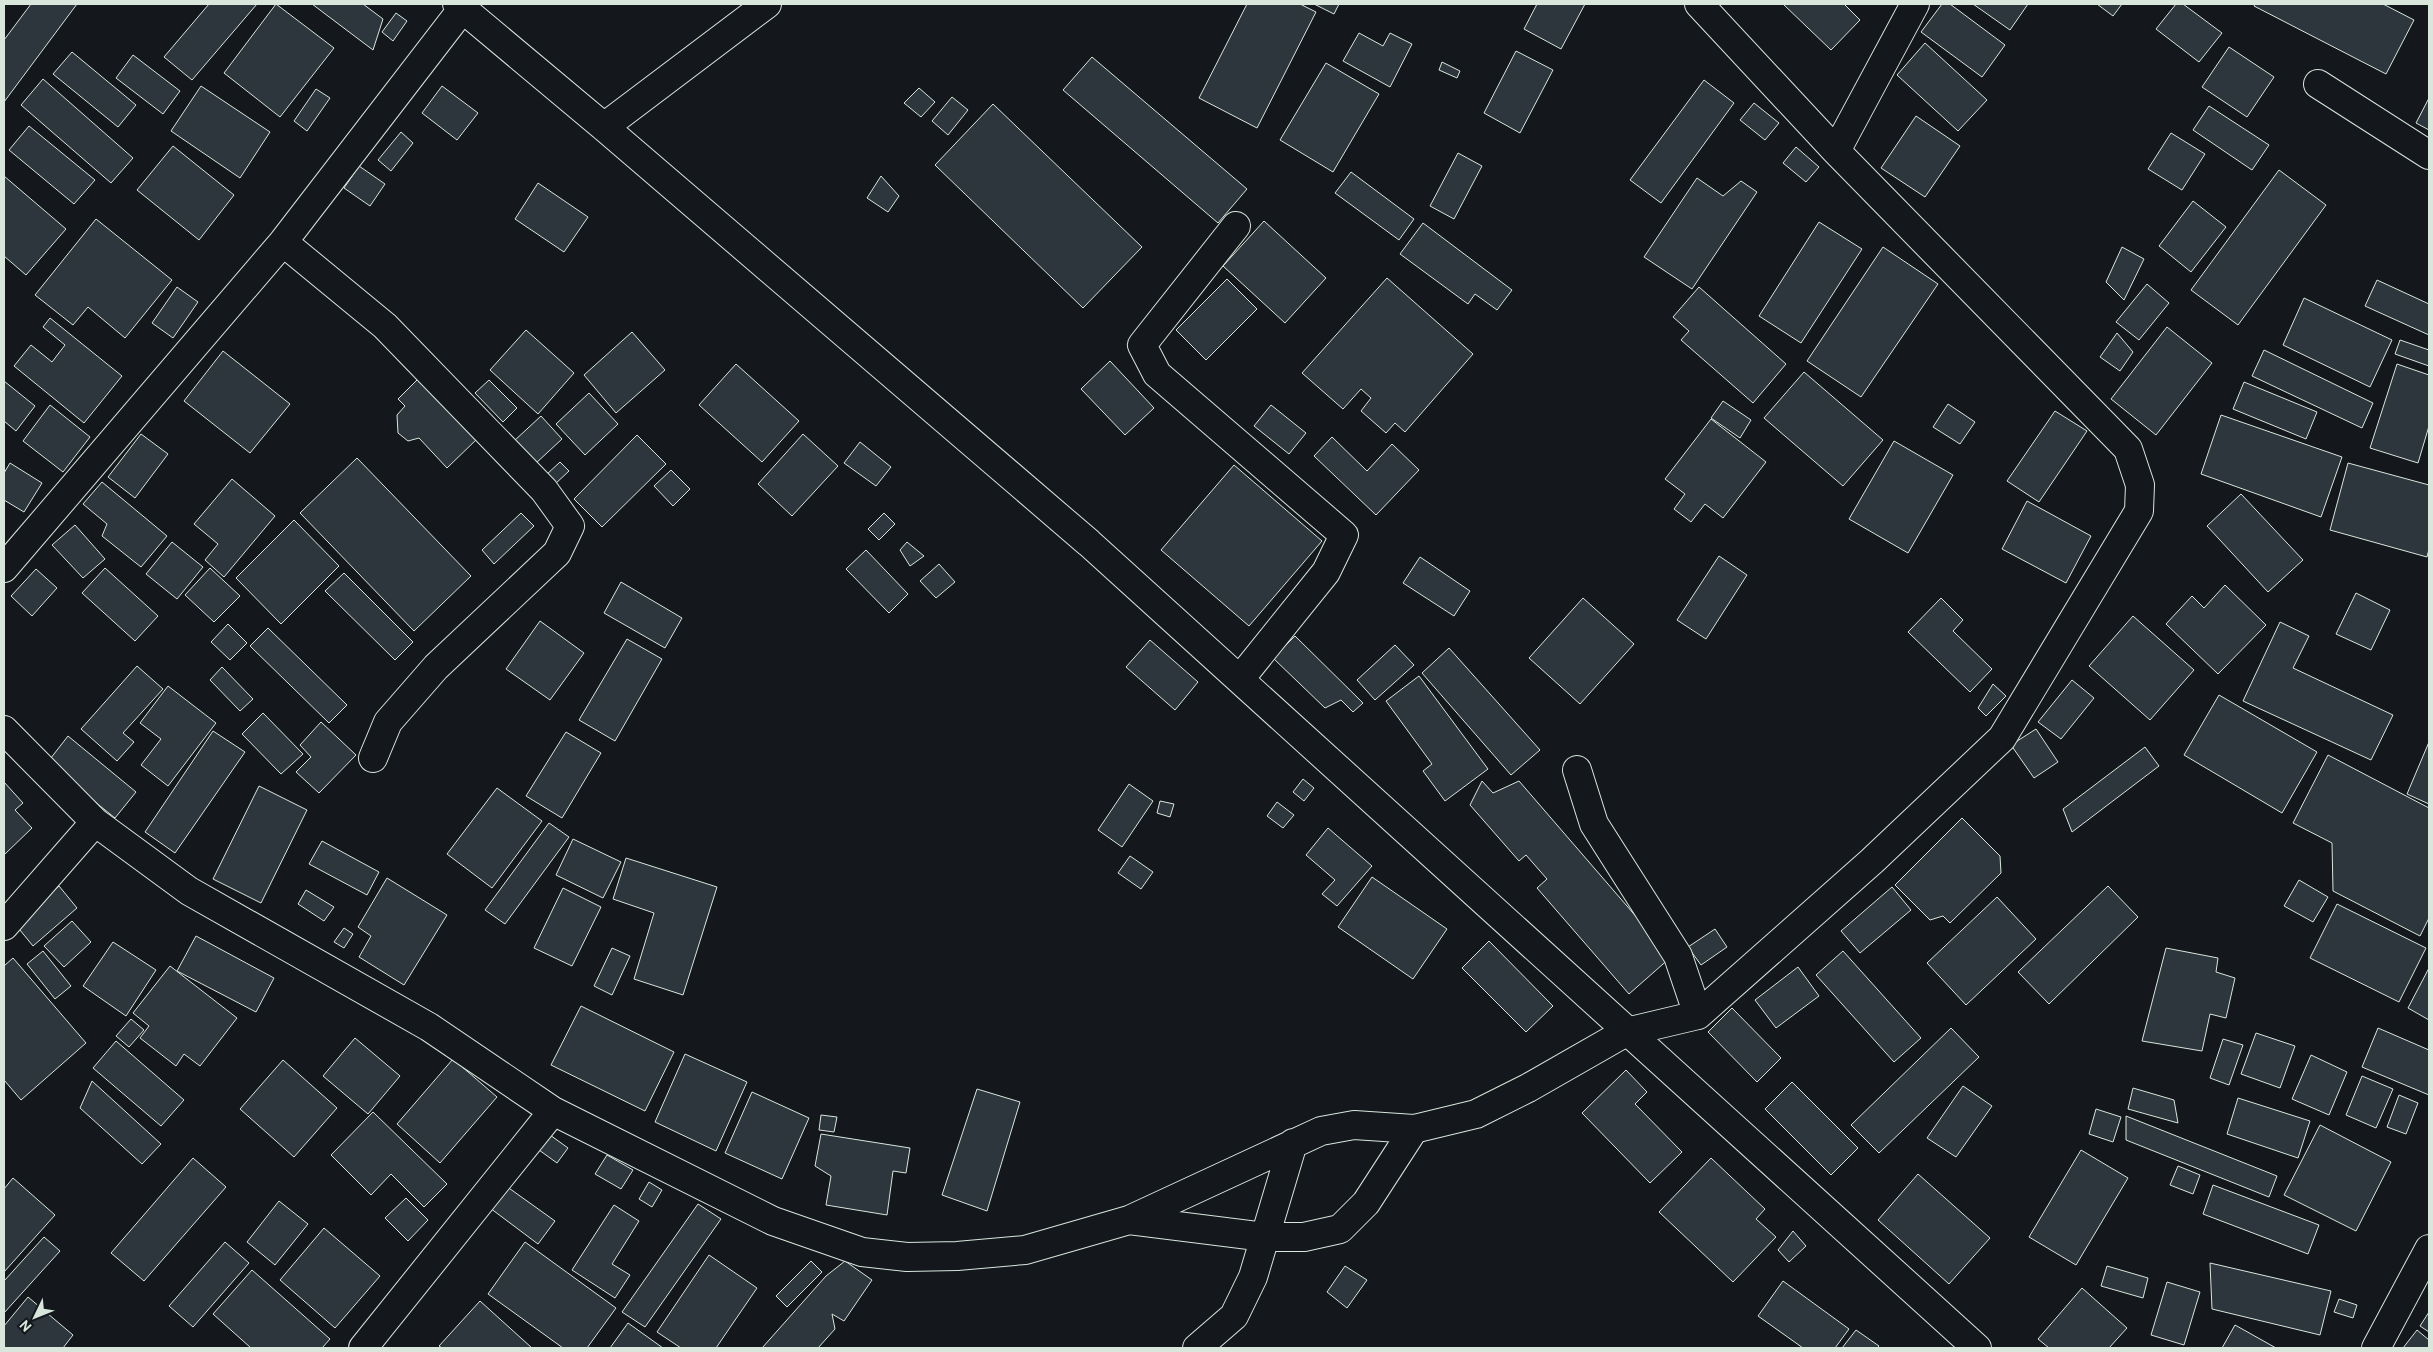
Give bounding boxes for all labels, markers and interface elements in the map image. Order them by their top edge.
north arrow [10,1292,60,1342]
text: N [17,1315,36,1334]

